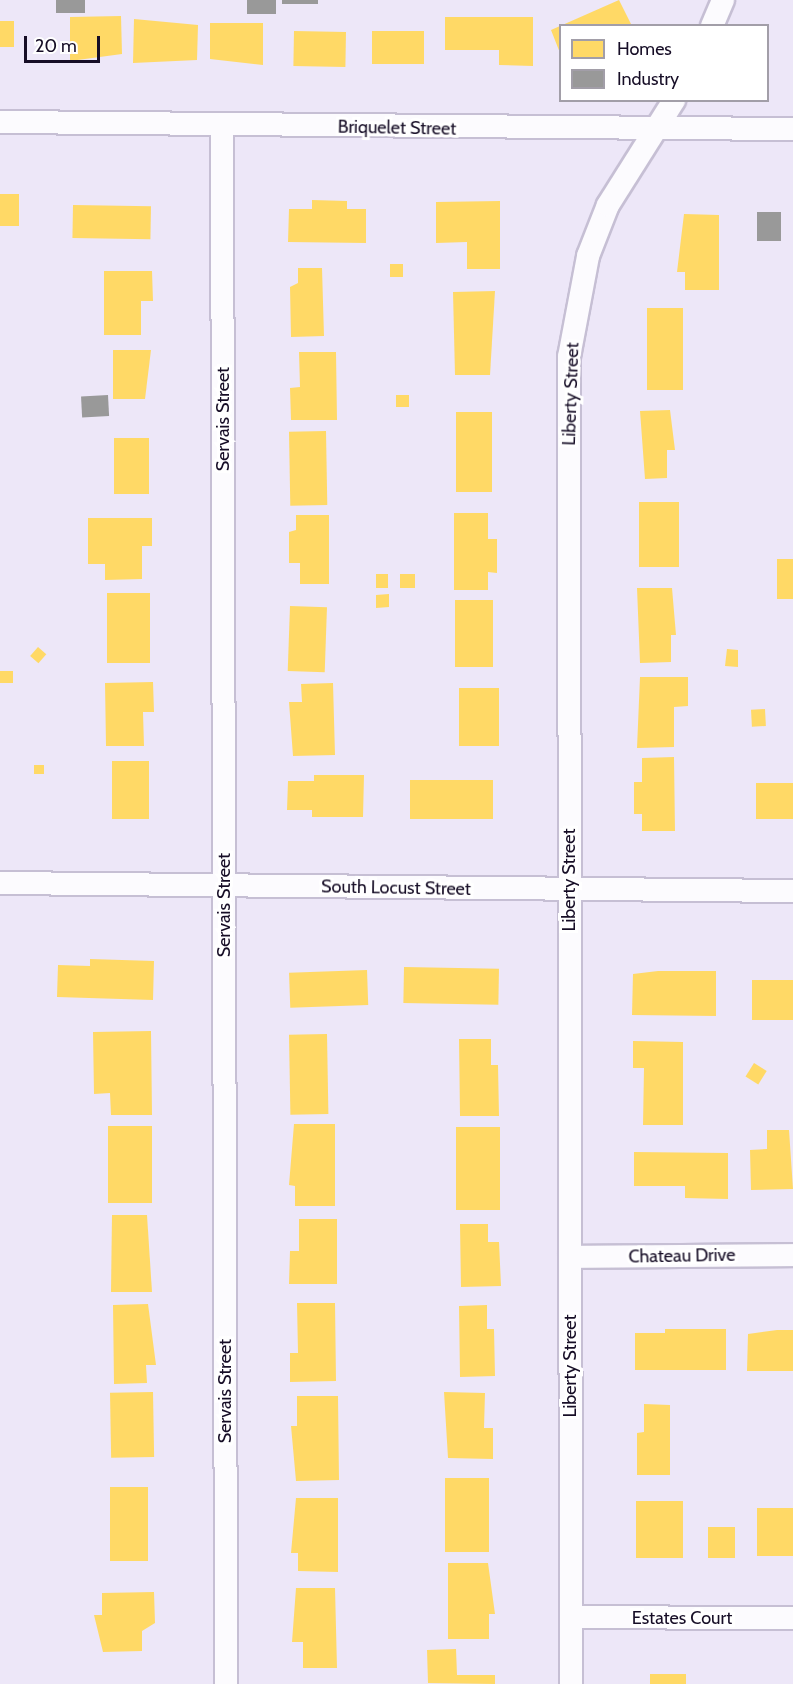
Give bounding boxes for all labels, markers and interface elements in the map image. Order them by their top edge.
scale bar [27,24,104,62]
legend [559,24,769,102]
text: 20 m [35,35,77,57]
text: Homes [617,38,672,60]
text: Industry [617,68,679,90]
street label: Briquelet Street [338,116,456,140]
street label: Liberty Street [558,342,584,446]
street label: Servais Street [212,367,234,471]
street label: Liberty Street [558,828,580,932]
street label: Servais Street [213,853,235,957]
street label: South Locust Street [321,876,471,900]
street label: Chateau Drive [628,1244,736,1268]
street label: Liberty Street [559,1314,581,1418]
street label: Servais Street [214,1339,236,1443]
street label: Estates Court [632,1607,732,1629]

